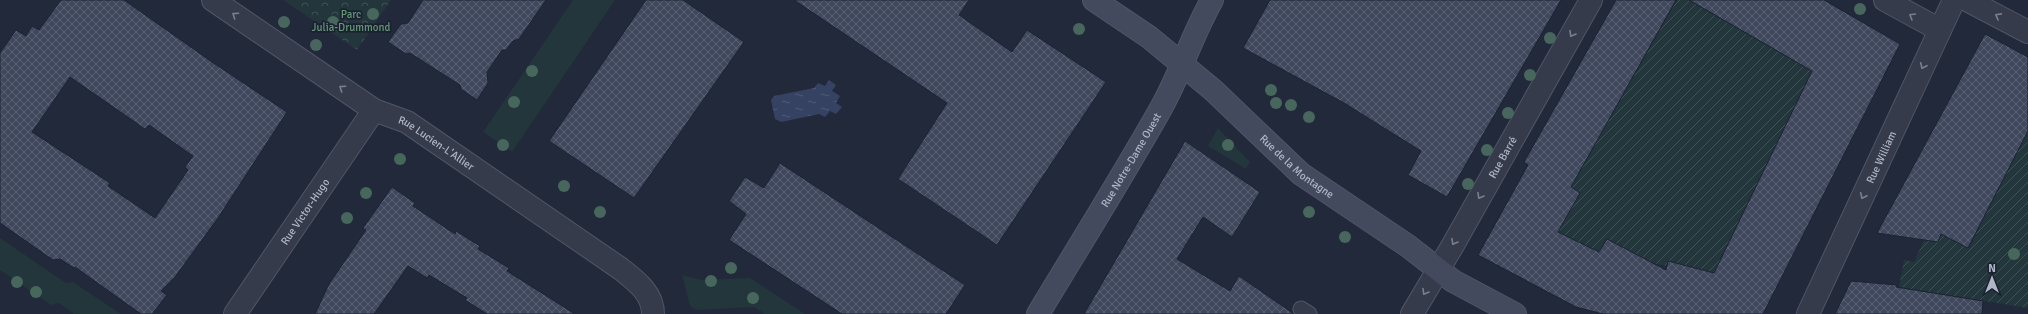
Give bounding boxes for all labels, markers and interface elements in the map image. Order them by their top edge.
park label: Parc Julia-Drummond [312,8,391,34]
one-way arrow [232,12,239,20]
one-way arrow [1909,13,1916,20]
one-way arrow [1994,13,2002,20]
one-way arrow [1569,30,1577,37]
one-way arrow [1920,61,1928,69]
one-way arrow [339,85,346,93]
street label: Rue Notre-Dame Ouest [1098,110,1164,210]
street label: Rue Lucien-L'Allier [397,113,477,173]
street label: Rue William [1864,129,1899,186]
street label: Rue de la Montagne [1257,132,1336,201]
street label: Rue Barré [1486,134,1520,181]
street label: Rue Victor-Hugo [278,176,332,247]
one-way arrow [1478,192,1485,199]
one-way arrow [1860,192,1868,200]
one-way arrow [1452,238,1459,246]
north arrow [1972,258,2012,298]
text: N [1988,262,1996,275]
one-way arrow [1422,287,1429,295]

